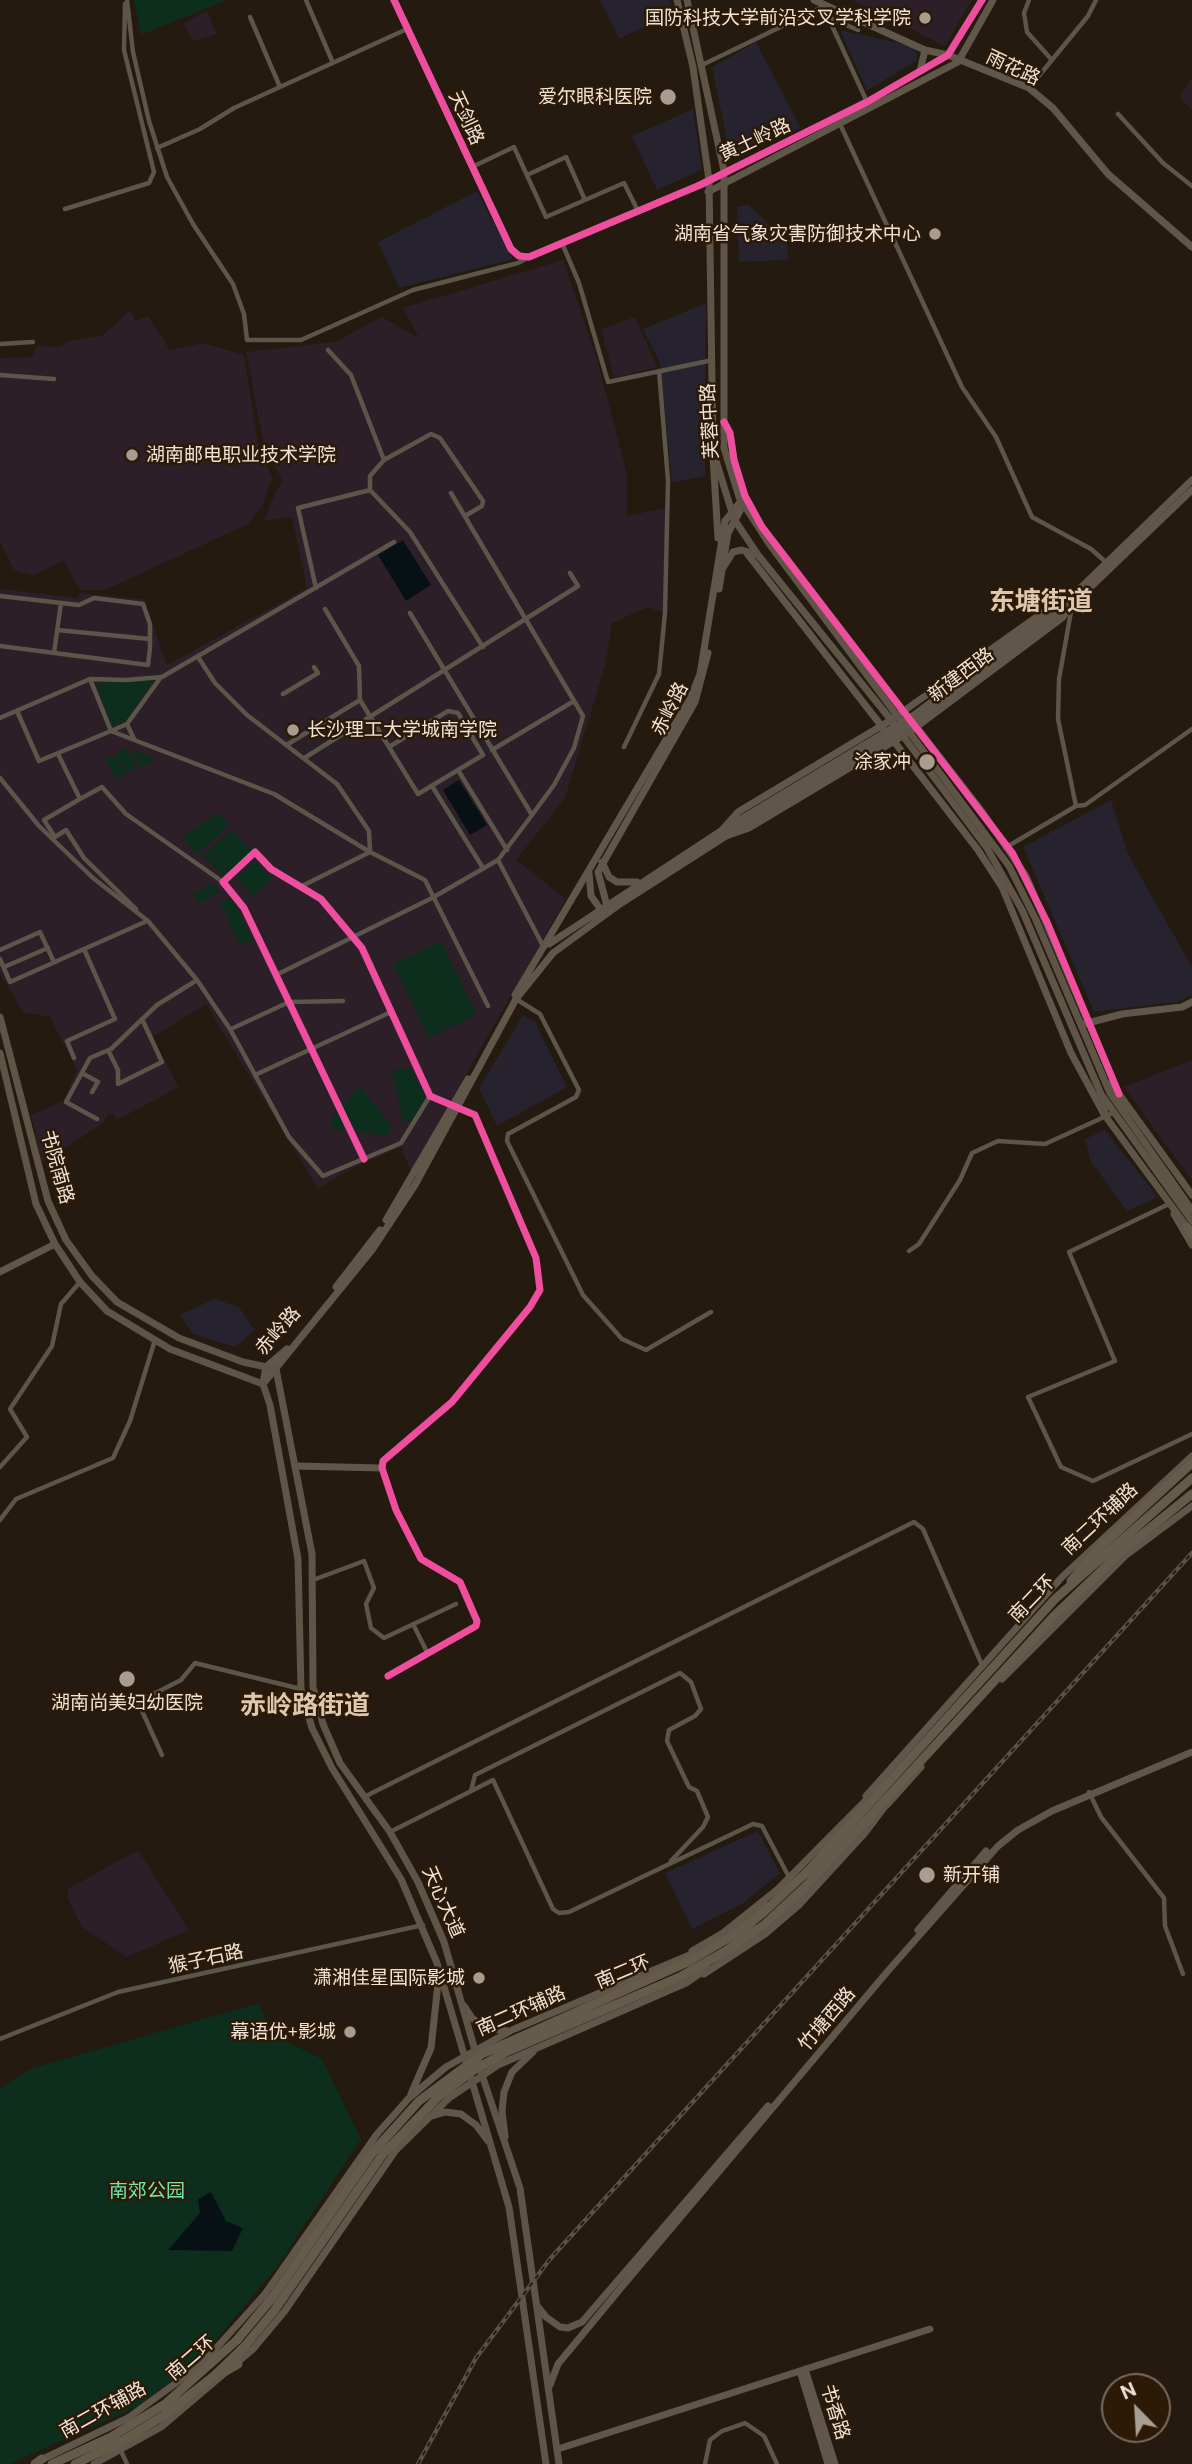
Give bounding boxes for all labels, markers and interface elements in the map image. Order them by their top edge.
place label: 国防科技大学前沿交叉学科学院 [645,7,911,29]
marker: 国防科技大学前沿交叉学科学院 [917,10,933,26]
street label: 雨花路 [982,46,1044,90]
place label: 爱尔眼科医院 [538,86,652,108]
street label: 天剑路 [444,87,488,149]
marker: 爱尔眼科医院 [658,87,678,107]
street label: 黄土岭路 [716,114,794,166]
place label: 湖南省气象灾害防御技术中心 [674,223,921,245]
marker: 湖南省气象灾害防御技术中心 [927,226,943,242]
street label: 芙蓉中路 [697,382,723,460]
place label: 湖南邮电职业技术学院 [146,444,336,466]
marker: 湖南邮电职业技术学院 [124,447,140,463]
district label: 东塘街道 [989,586,1093,618]
street label: 新建西路 [924,643,998,707]
street label: 赤岭路 [647,678,693,740]
place label: 长沙理工大学城南学院 [307,719,497,741]
marker: 长沙理工大学城南学院 [285,722,301,738]
place label: 涂家冲 [854,751,911,773]
marker: 涂家冲 [917,752,937,772]
street label: 书院南路 [36,1127,78,1207]
street label: 赤岭路 [251,1302,305,1360]
street label: 南二环辅路 [1057,1478,1143,1560]
street label: 南二环 [1004,1571,1060,1627]
marker: 湖南尚美妇幼医院 [117,1669,137,1689]
district label: 赤岭路街道 [240,1690,370,1722]
place label: 湖南尚美妇幼医院 [51,1692,203,1714]
street label: 天心大道 [417,1863,469,1941]
place label: 新开铺 [943,1864,1000,1886]
marker: 新开铺 [917,1865,937,1885]
street label: 猴子石路 [166,1940,246,1978]
street label: 南二环 [592,1950,654,1994]
place label: 潇湘佳星国际影城 [313,1967,465,1989]
marker: 潇湘佳星国际影城 [471,1970,487,1986]
street label: 南二环辅路 [473,1981,569,2041]
street label: 竹塘西路 [794,1983,860,2055]
place label: 幕语优+影城 [230,2021,336,2043]
marker: 幕语优+影城 [342,2024,358,2040]
park label: 南郊公园 [109,2180,185,2202]
street label: 南二环 [162,2331,220,2385]
north arrow [1101,2373,1171,2443]
street label: 南二环辅路 [56,2377,150,2443]
text: N [1117,2378,1140,2404]
street label: 书香路 [816,2381,854,2443]

